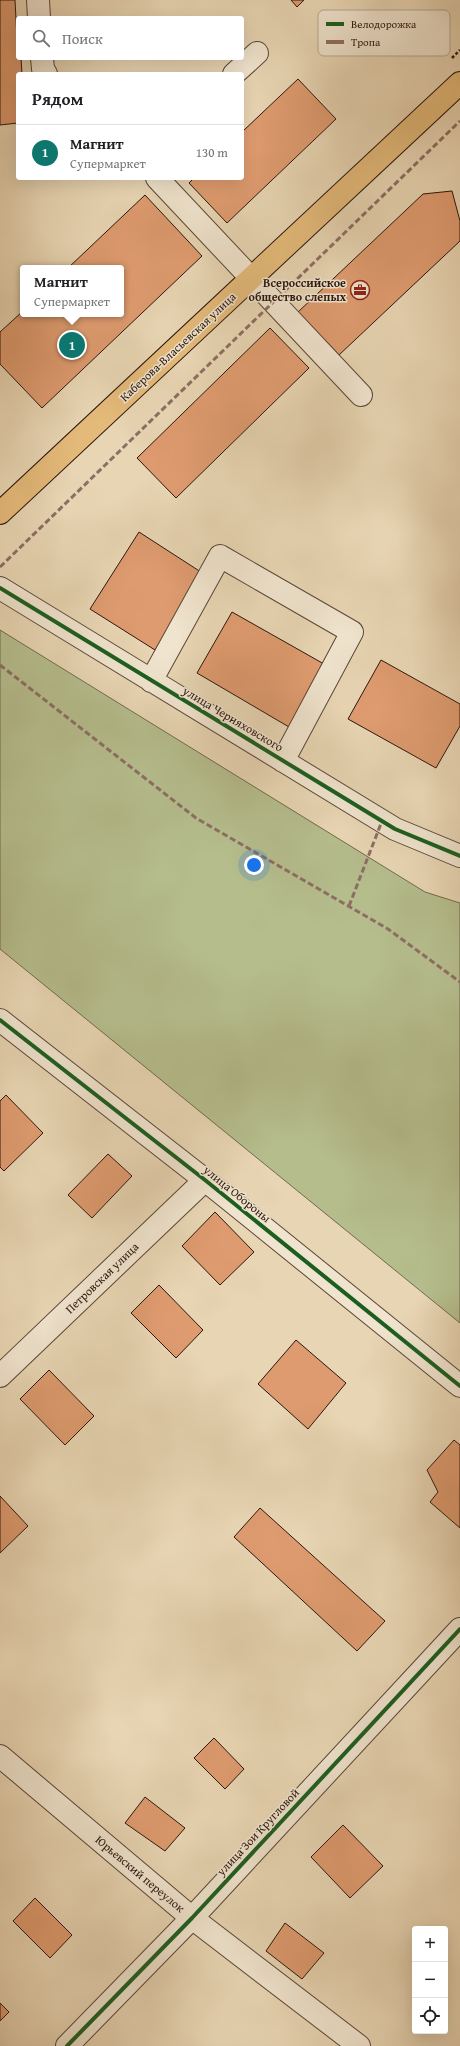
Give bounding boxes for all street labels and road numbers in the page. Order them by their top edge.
street label: Каберова-Власьевская улица [116,288,240,405]
street label: улица Черняховского [179,681,287,755]
street label: улица Обороны [199,1160,275,1227]
street label: Петровская улица [61,1238,142,1317]
street label: улица Зои Кругловой [212,1784,303,1880]
street label: Юрьевский переулок [92,1831,189,1917]

